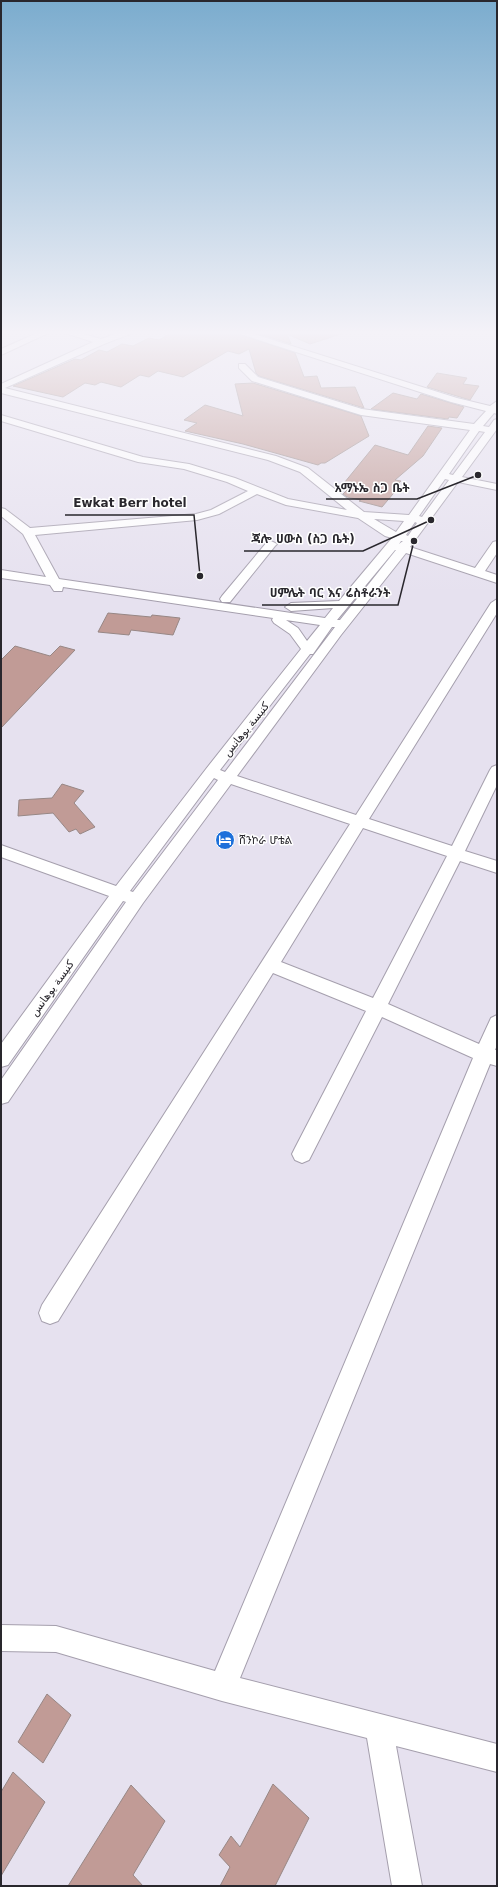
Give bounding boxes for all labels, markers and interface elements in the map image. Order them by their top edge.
callout: አማኑኤ ስጋ ቤት [326,475,417,499]
text: አማኑኤ ስጋ ቤት [334,481,410,495]
callout: Ewkat Berr hotel [65,491,194,515]
text: Ewkat Berr hotel [73,496,187,510]
callout: ጃሎ ሀውስ (ስጋ ቤት) [244,527,363,551]
text: ጃሎ ሀውስ (ስጋ ቤት) [251,532,355,546]
callout: ሀምሌት ባር እና ሬስቶራንት [262,581,398,605]
text: ሀምሌት ባር እና ሬስቶራንት [270,586,391,600]
street label: كنيسة يوهانس [221,699,273,759]
hotel icon: ሸንኮራ ሆቴል [214,829,236,851]
place label: ሸንኮራ ሆቴል [239,834,293,847]
street label: كنيسة يوهانس [28,957,78,1019]

